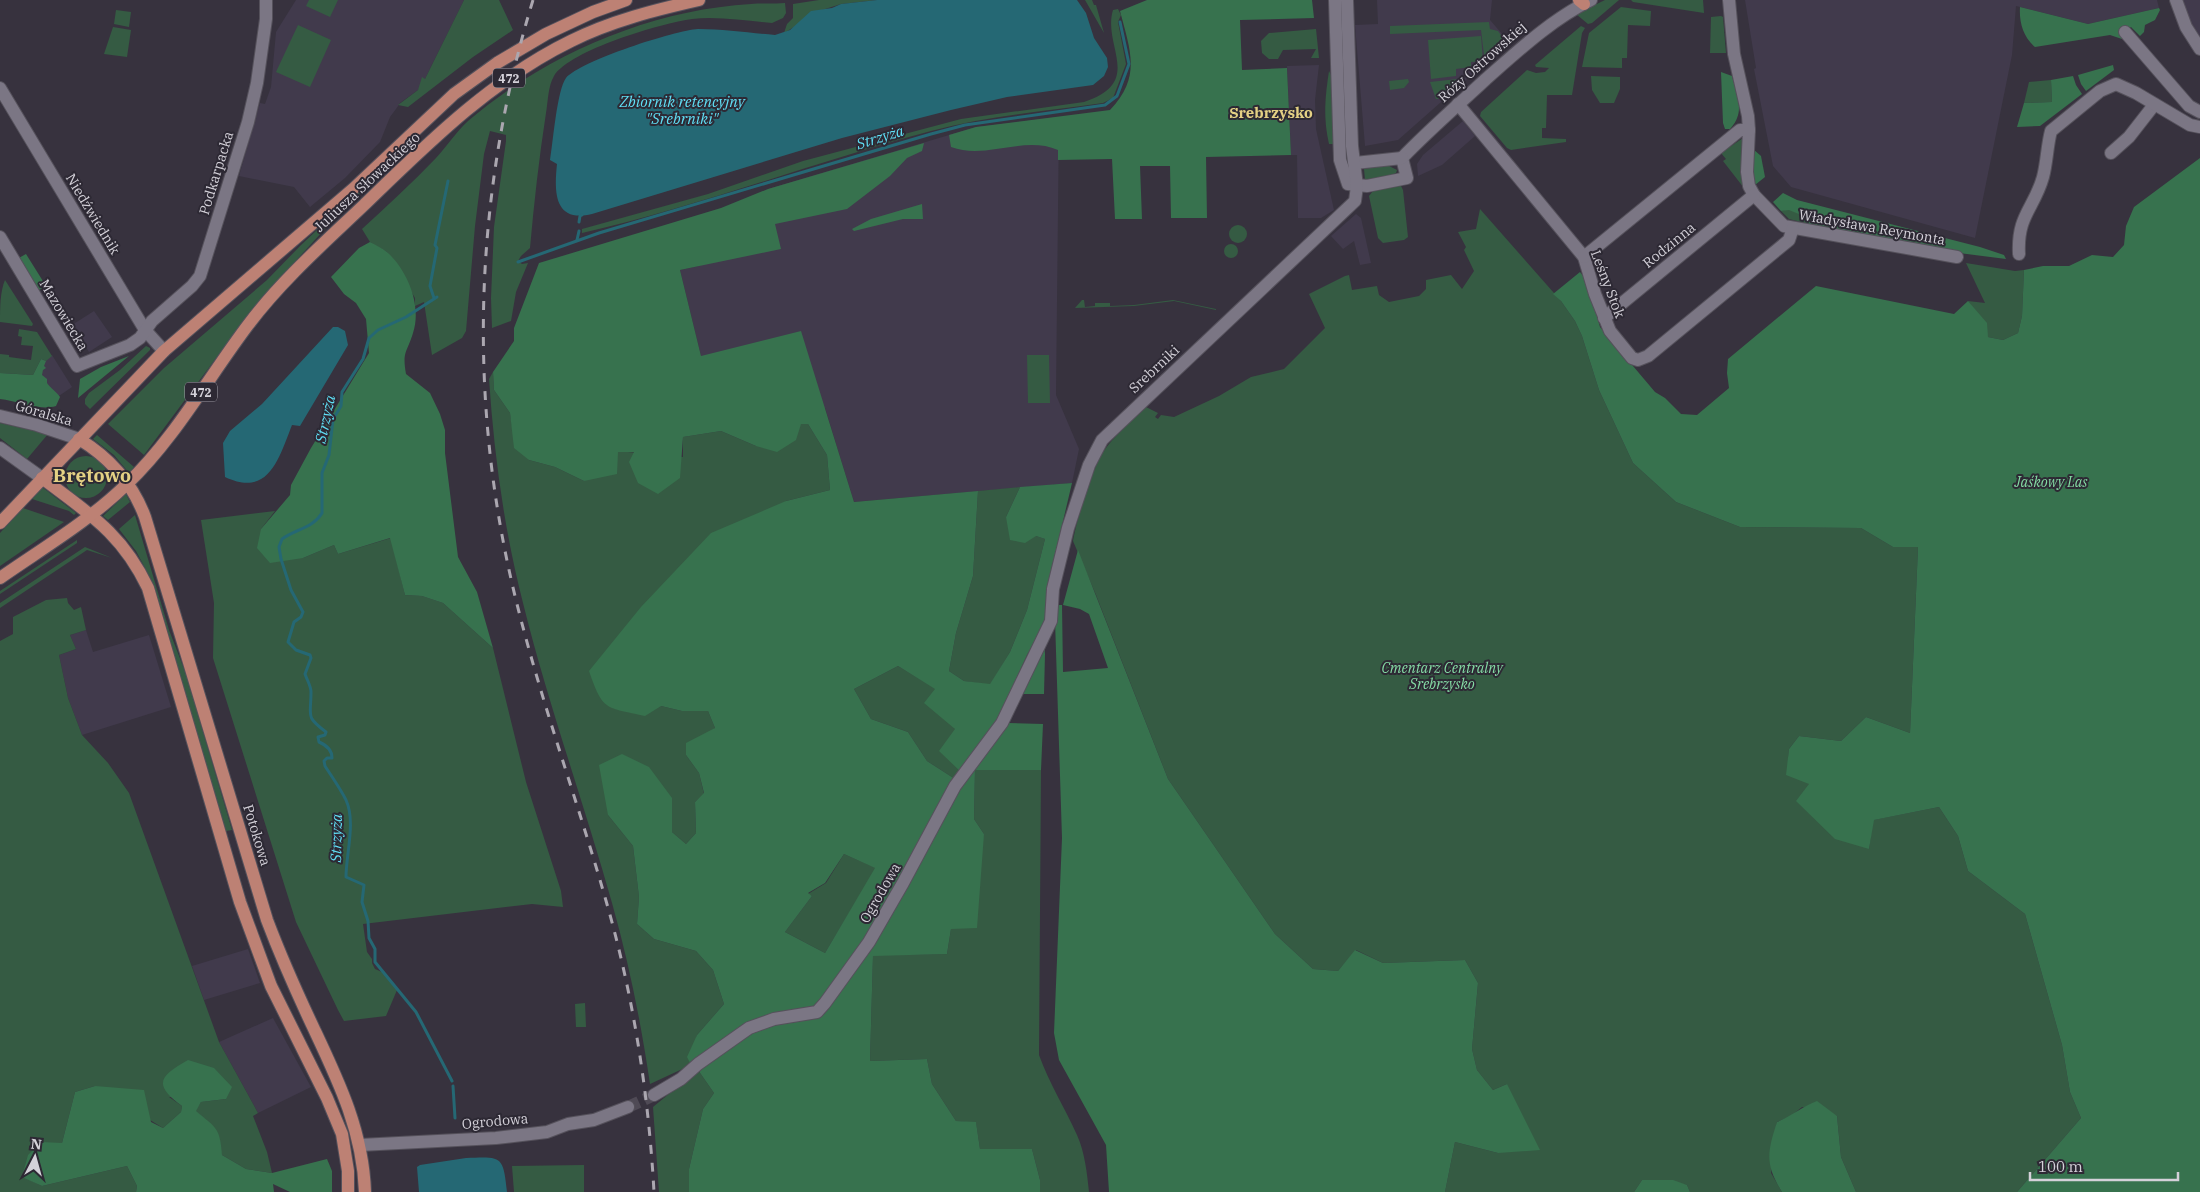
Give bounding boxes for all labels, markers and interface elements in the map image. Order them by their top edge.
street label: Róży Ostrowskiej [1434,18,1530,106]
road number: 472 [493,68,525,88]
water label: Zbiornik retencyjny "Srebrniki" [618,92,746,128]
district label: Srebrzysko [1229,103,1313,122]
water label: Strzyża [853,121,907,154]
street label: Juliusza Słowackiego [310,128,424,236]
street label: Podkarpacka [195,129,237,217]
street label: Niedźwiednik [62,170,125,259]
street label: Władysława Reymonta [1797,205,1947,249]
street label: Rodzinna [1639,218,1699,272]
street label: Leśny Stok [1587,247,1629,321]
street label: Mazowiecka [36,276,93,354]
street label: Srebrniki [1125,341,1183,397]
road number: 472 [185,382,217,402]
water label: Strzyża [310,392,340,446]
street label: Góralska [13,396,75,430]
district label: Brętowo [53,463,131,487]
park label: Jaśkowy Las [2014,473,2088,491]
park label: Cmentarz Centralny Srebrzysko [1382,659,1504,693]
street label: Potokowa [239,802,275,868]
water label: Strzyża [326,813,346,864]
street label: Ogrodowa [856,859,905,926]
street label: Ogrodowa [461,1109,529,1133]
north arrow [10,1132,60,1182]
text: N [30,1135,43,1154]
scale bar [2030,1150,2178,1182]
text: 100 m [2038,1157,2083,1176]

